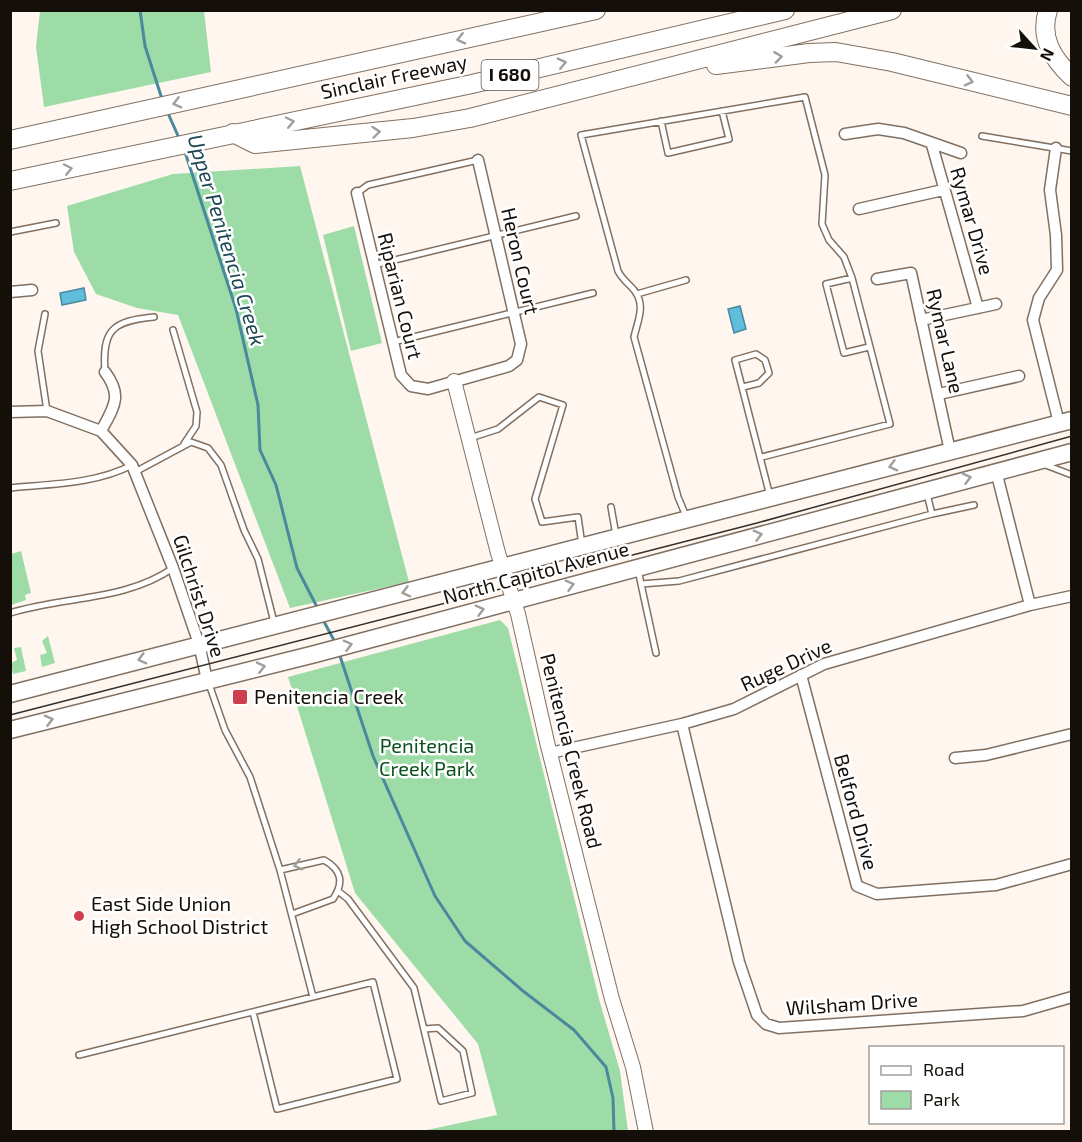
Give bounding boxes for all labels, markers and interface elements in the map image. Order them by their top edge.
north arrow [1004,18,1064,78]
one-way arrow [456,31,466,44]
text: N [1037,46,1059,65]
street label: Sinclair Freeway [318,49,470,103]
one-way arrow [773,51,782,63]
one-way arrow [557,57,567,70]
road number: I 680 [482,60,538,90]
one-way arrow [964,73,974,86]
one-way arrow [172,96,182,109]
one-way arrow [285,116,295,129]
one-way arrow [371,126,380,138]
water label: Upper Penitencia Creek [183,131,272,348]
one-way arrow [62,163,72,176]
street label: Rymar Drive [946,164,1000,277]
street label: Heron Court [497,205,545,317]
street label: Riparian Court [374,230,428,362]
street label: Rymar Lane [922,286,970,396]
one-way arrow [888,459,899,471]
one-way arrow [962,473,972,486]
one-way arrow [752,530,763,542]
street label: Gilchrist Drive [169,531,231,660]
street label: North Capitol Avenue [440,536,631,608]
one-way arrow [565,580,575,593]
one-way arrow [401,585,411,597]
one-way arrow [475,604,485,617]
street label: Ruge Drive [736,633,835,696]
one-way arrow [342,640,353,652]
street label: Penitencia Creek Road [536,651,608,851]
one-way arrow [137,652,148,664]
one-way arrow [256,661,266,674]
place label: Penitencia Creek [254,684,404,708]
marker: Penitencia Creek [231,688,249,706]
one-way arrow [44,714,54,727]
park label: Penitencia Creek Park [379,733,475,780]
street label: Belford Drive [830,751,884,872]
one-way arrow [293,858,304,870]
place label: East Side Union High School District [91,891,269,938]
marker: East Side Union High School District [72,909,86,923]
street label: Wilsham Drive [785,986,919,1020]
legend [869,1046,1064,1124]
text: Road [923,1058,964,1080]
text: Park [923,1088,960,1110]

